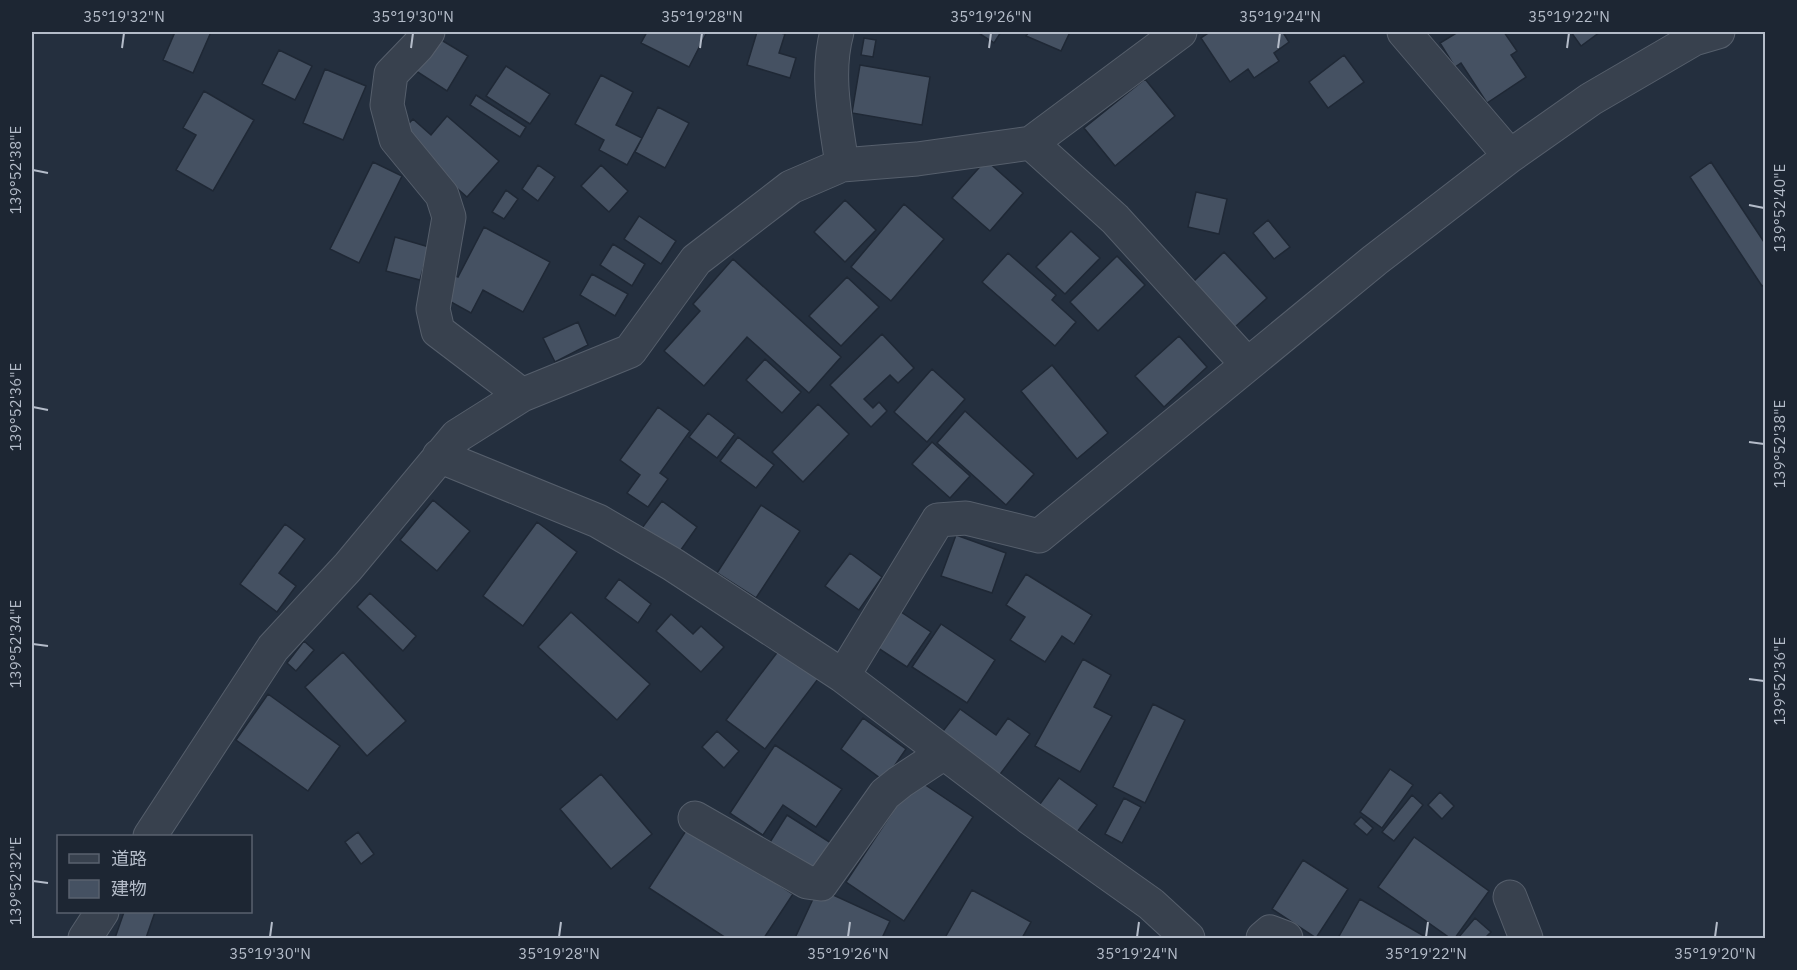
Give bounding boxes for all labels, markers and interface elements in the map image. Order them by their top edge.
text: 35°19'32"N [83,7,165,26]
text: 35°19'30"N [372,7,454,26]
text: 35°19'28"N [661,7,743,26]
text: 35°19'26"N [950,7,1032,26]
text: 35°19'24"N [1239,7,1321,26]
text: 35°19'22"N [1528,7,1610,26]
text: 139°52'38"E [6,126,25,214]
text: 139°52'40"E [1770,164,1789,252]
text: 139°52'36"E [6,363,25,451]
text: 139°52'38"E [1770,400,1789,488]
text: 139°52'34"E [6,600,25,688]
text: 139°52'36"E [1770,637,1789,725]
legend [57,835,252,913]
text: 139°52'32"E [6,837,25,925]
text: 道路 [111,847,147,870]
text: 建物 [111,877,147,900]
text: 35°19'30"N [229,944,311,963]
text: 35°19'28"N [518,944,600,963]
text: 35°19'26"N [807,944,889,963]
text: 35°19'24"N [1096,944,1178,963]
text: 35°19'22"N [1385,944,1467,963]
text: 35°19'20"N [1674,944,1756,963]

